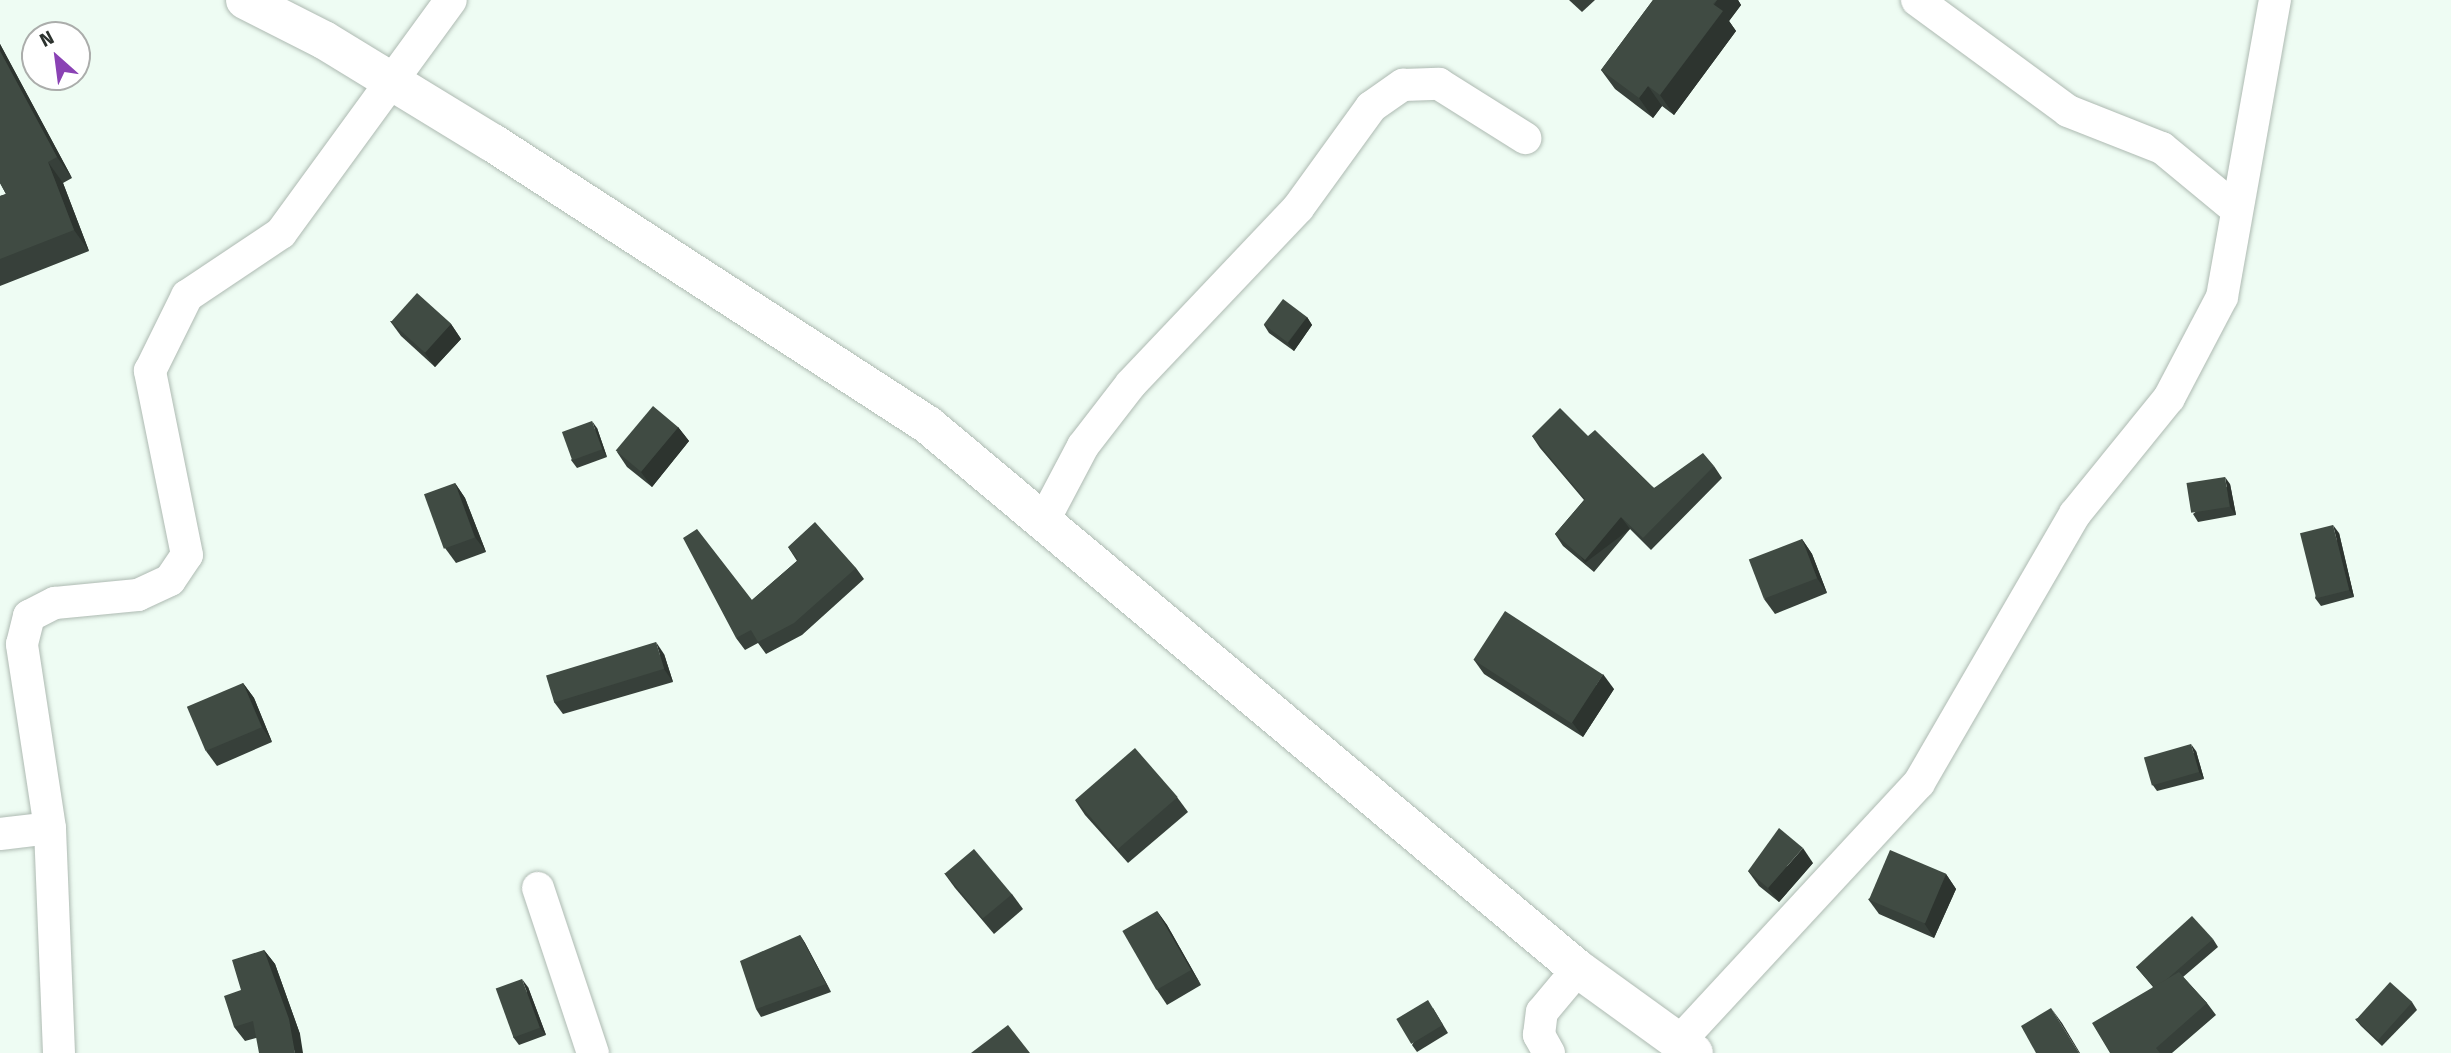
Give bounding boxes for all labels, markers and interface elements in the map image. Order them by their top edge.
north arrow [21,21,91,91]
text: N [36,26,58,52]

